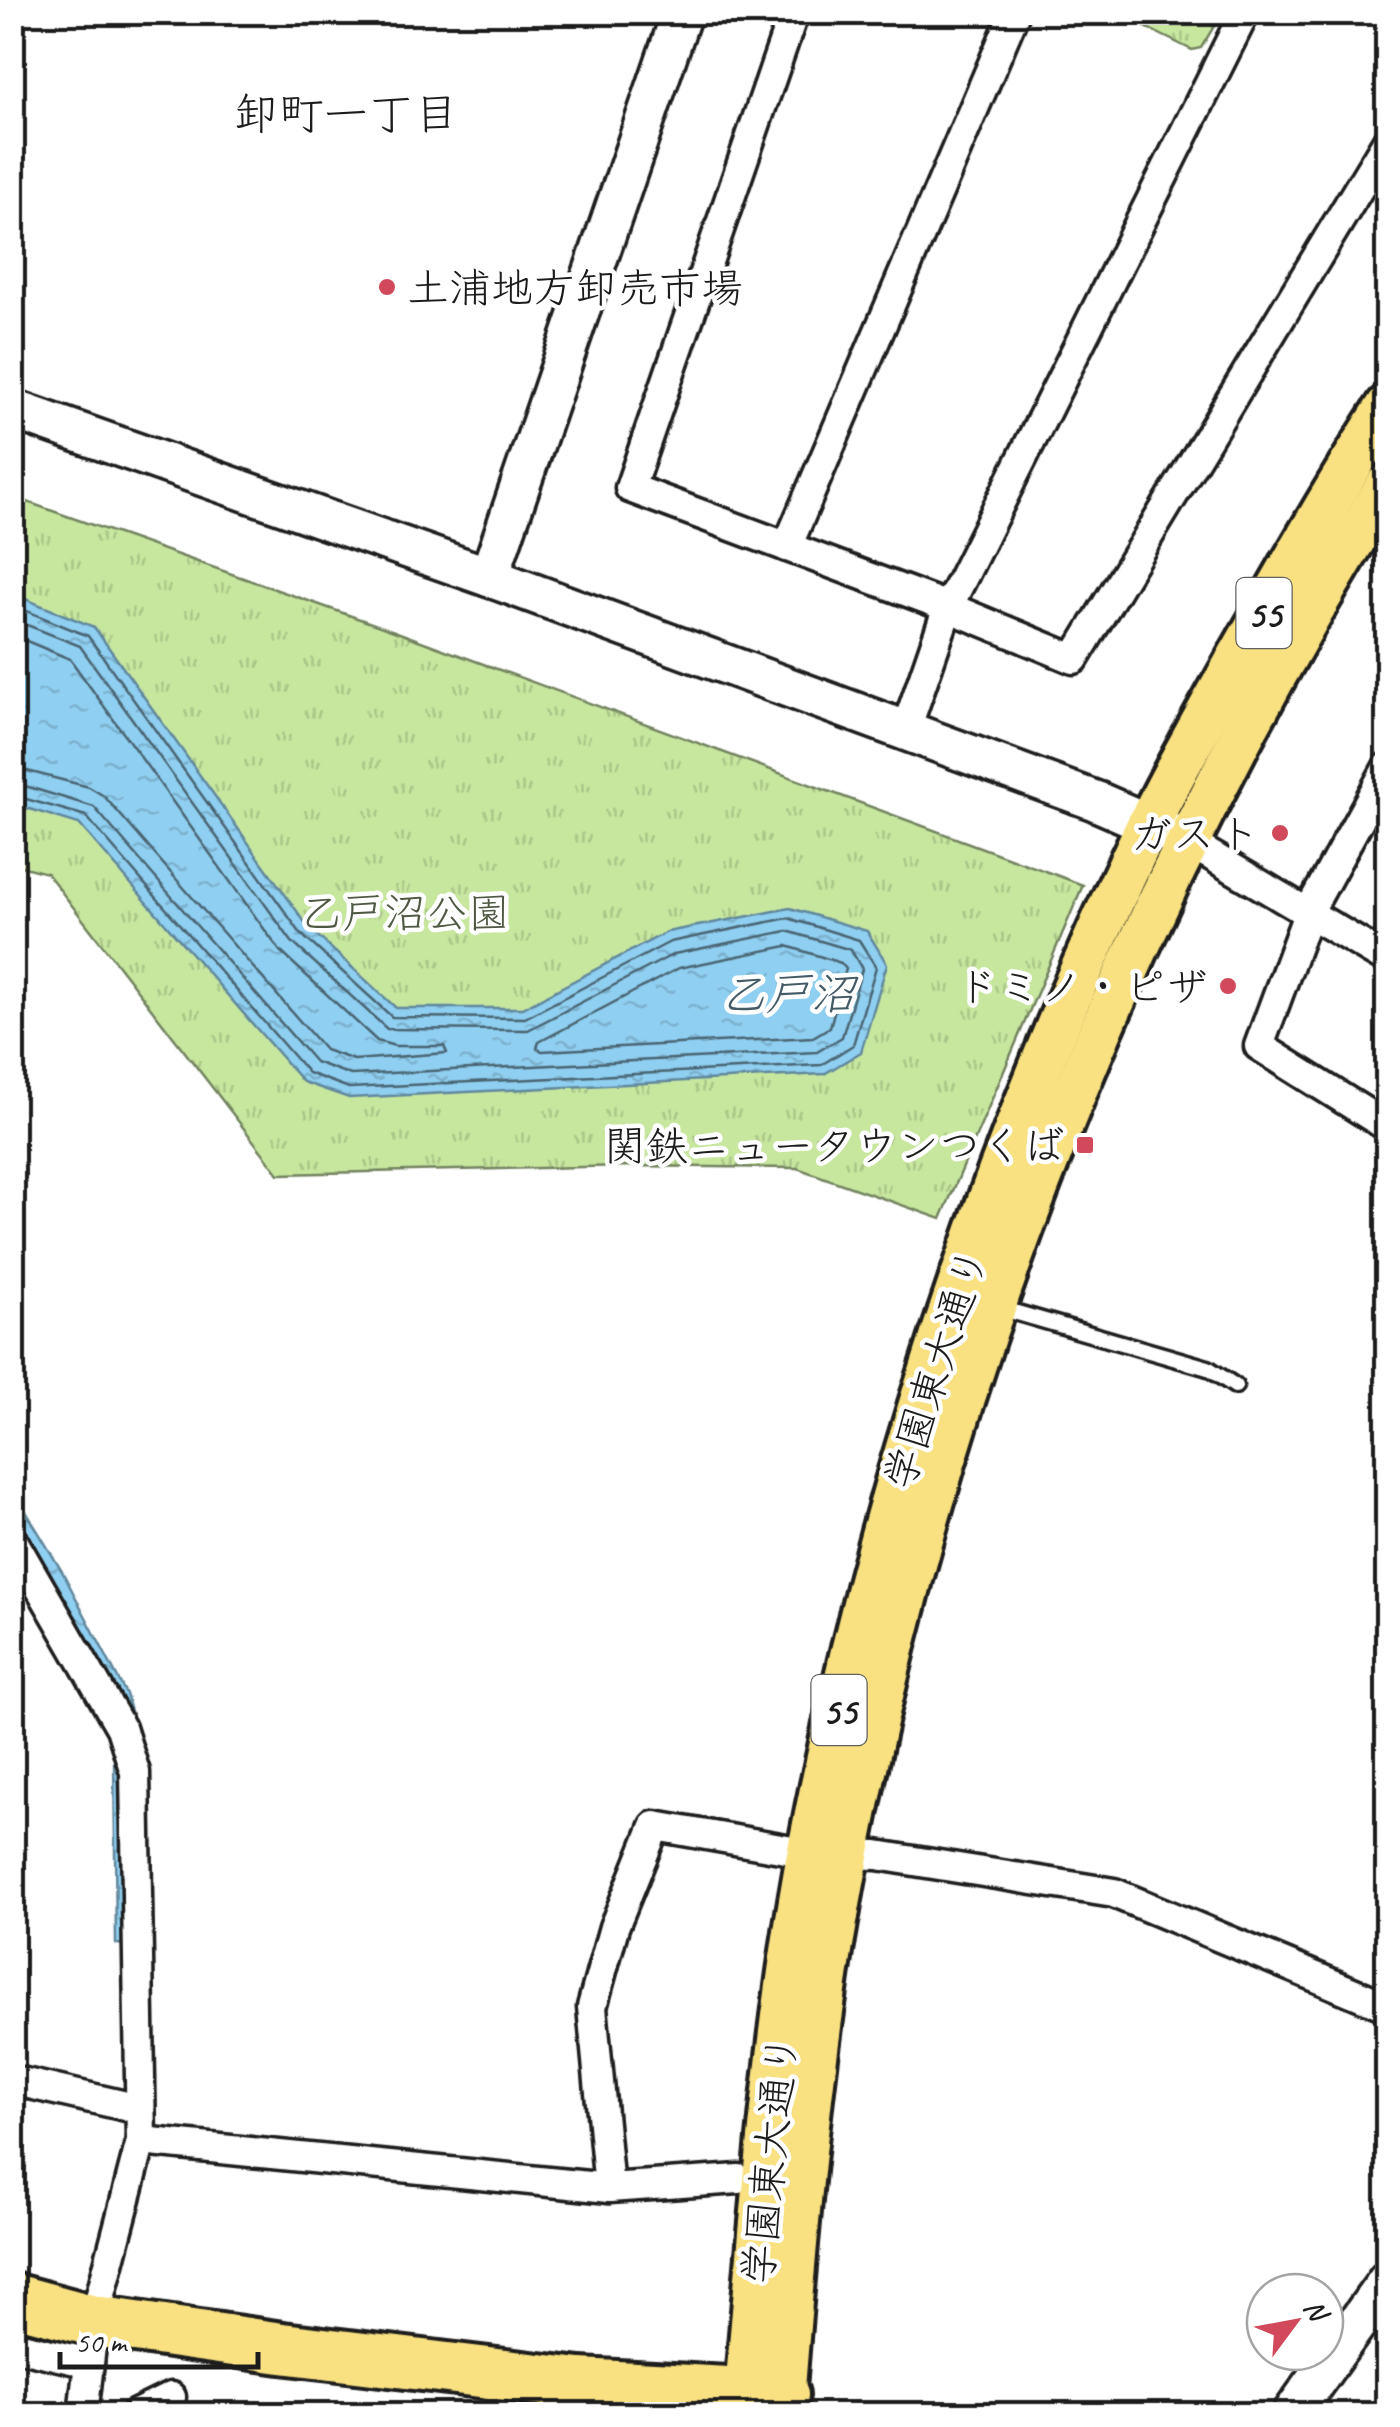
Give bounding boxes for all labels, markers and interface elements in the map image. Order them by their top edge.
district label: 卸町一丁目 [233,86,459,143]
place label: 土浦地方卸売市場 [407,262,743,315]
marker: 土浦地方卸売市場 [376,276,398,298]
road number: 55 [1236,578,1292,648]
place label: ガスト [1130,808,1260,861]
marker: ガスト [1269,822,1291,844]
park label: 乙戸沼公園 [300,887,510,940]
place label: ドミノ・ピザ [956,961,1208,1014]
water label: 乙戸沼 [720,966,859,1023]
marker: ドミノ・ピザ [1217,975,1239,997]
place label: 関鉄ニュータウンつくば [604,1120,1065,1173]
marker: 関鉄ニュータウンつくば [1074,1134,1096,1156]
street label: 学園東大通り [872,1240,1001,1496]
road number: 55 [812,1675,866,1745]
street label: 学園東大通り [731,2031,810,2287]
north arrow [1245,2272,1345,2372]
text: N [1296,2292,1338,2330]
scale bar [60,2307,258,2369]
text: 50 m [75,2323,128,2361]

